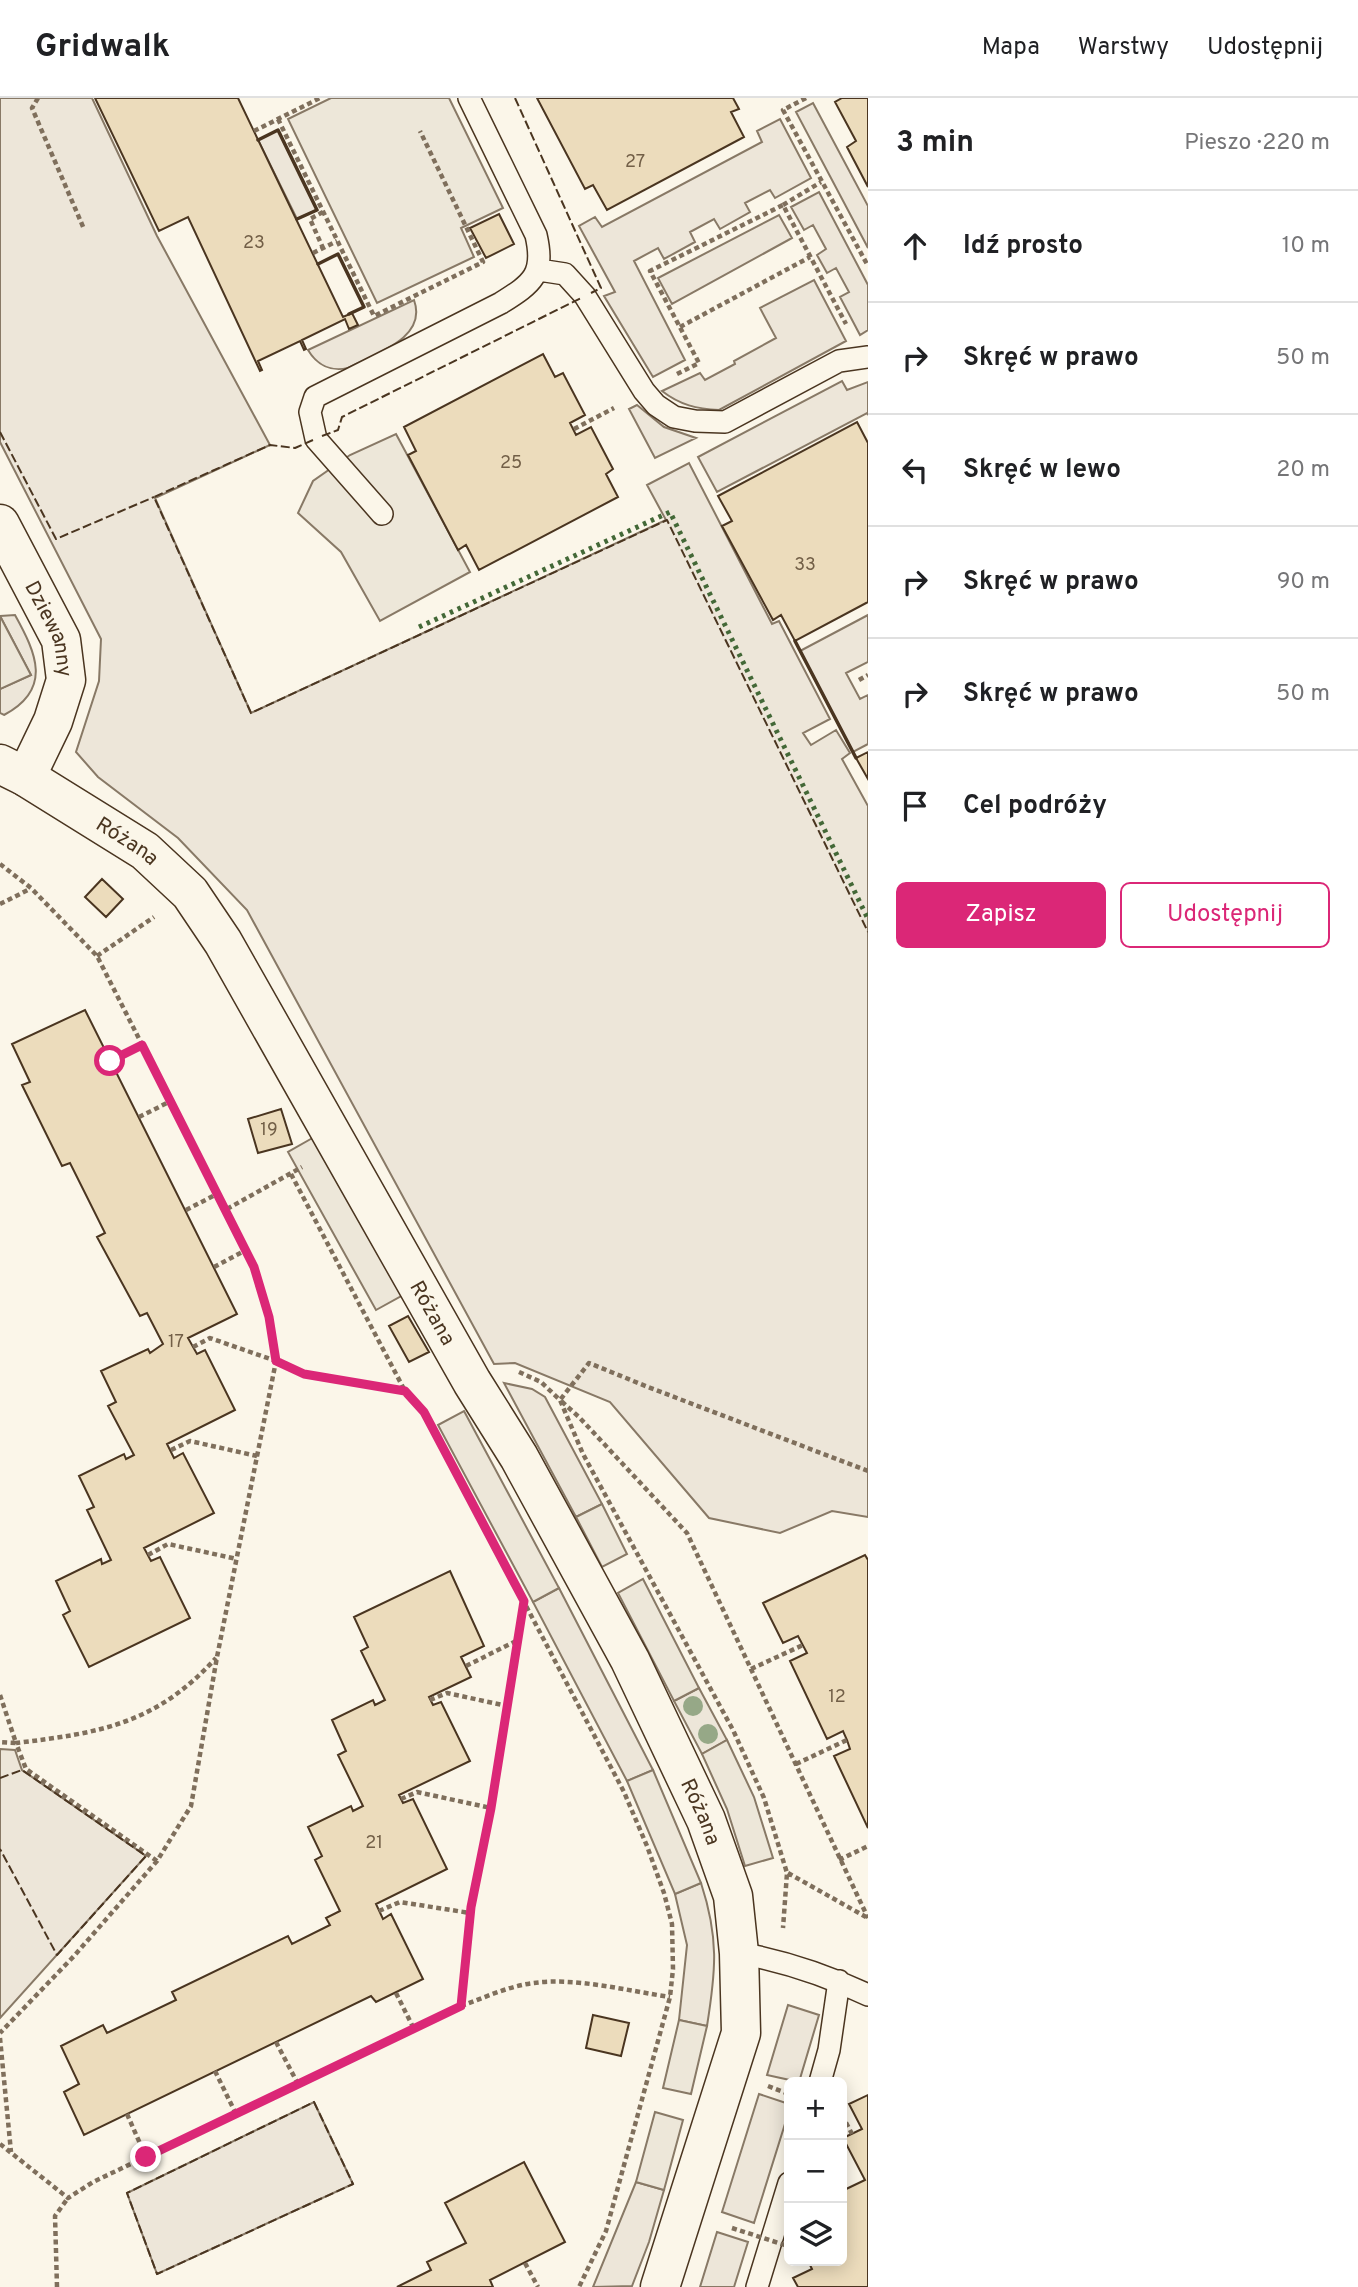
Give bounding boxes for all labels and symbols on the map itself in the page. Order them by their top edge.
house number: 27 [625,151,645,174]
house number: 23 [243,232,265,255]
house number: 25 [500,452,522,475]
house number: 33 [794,554,816,577]
street label: Dziewanny [17,577,77,679]
street label: Różana [90,812,164,872]
route start [94,1045,125,1076]
house number: 19 [260,1119,278,1142]
street label: Różana [403,1276,461,1351]
house number: 17 [168,1331,184,1354]
house number: 12 [828,1686,846,1709]
street label: Różana [673,1775,726,1849]
house number: 21 [365,1832,383,1855]
route end [130,2141,161,2172]

